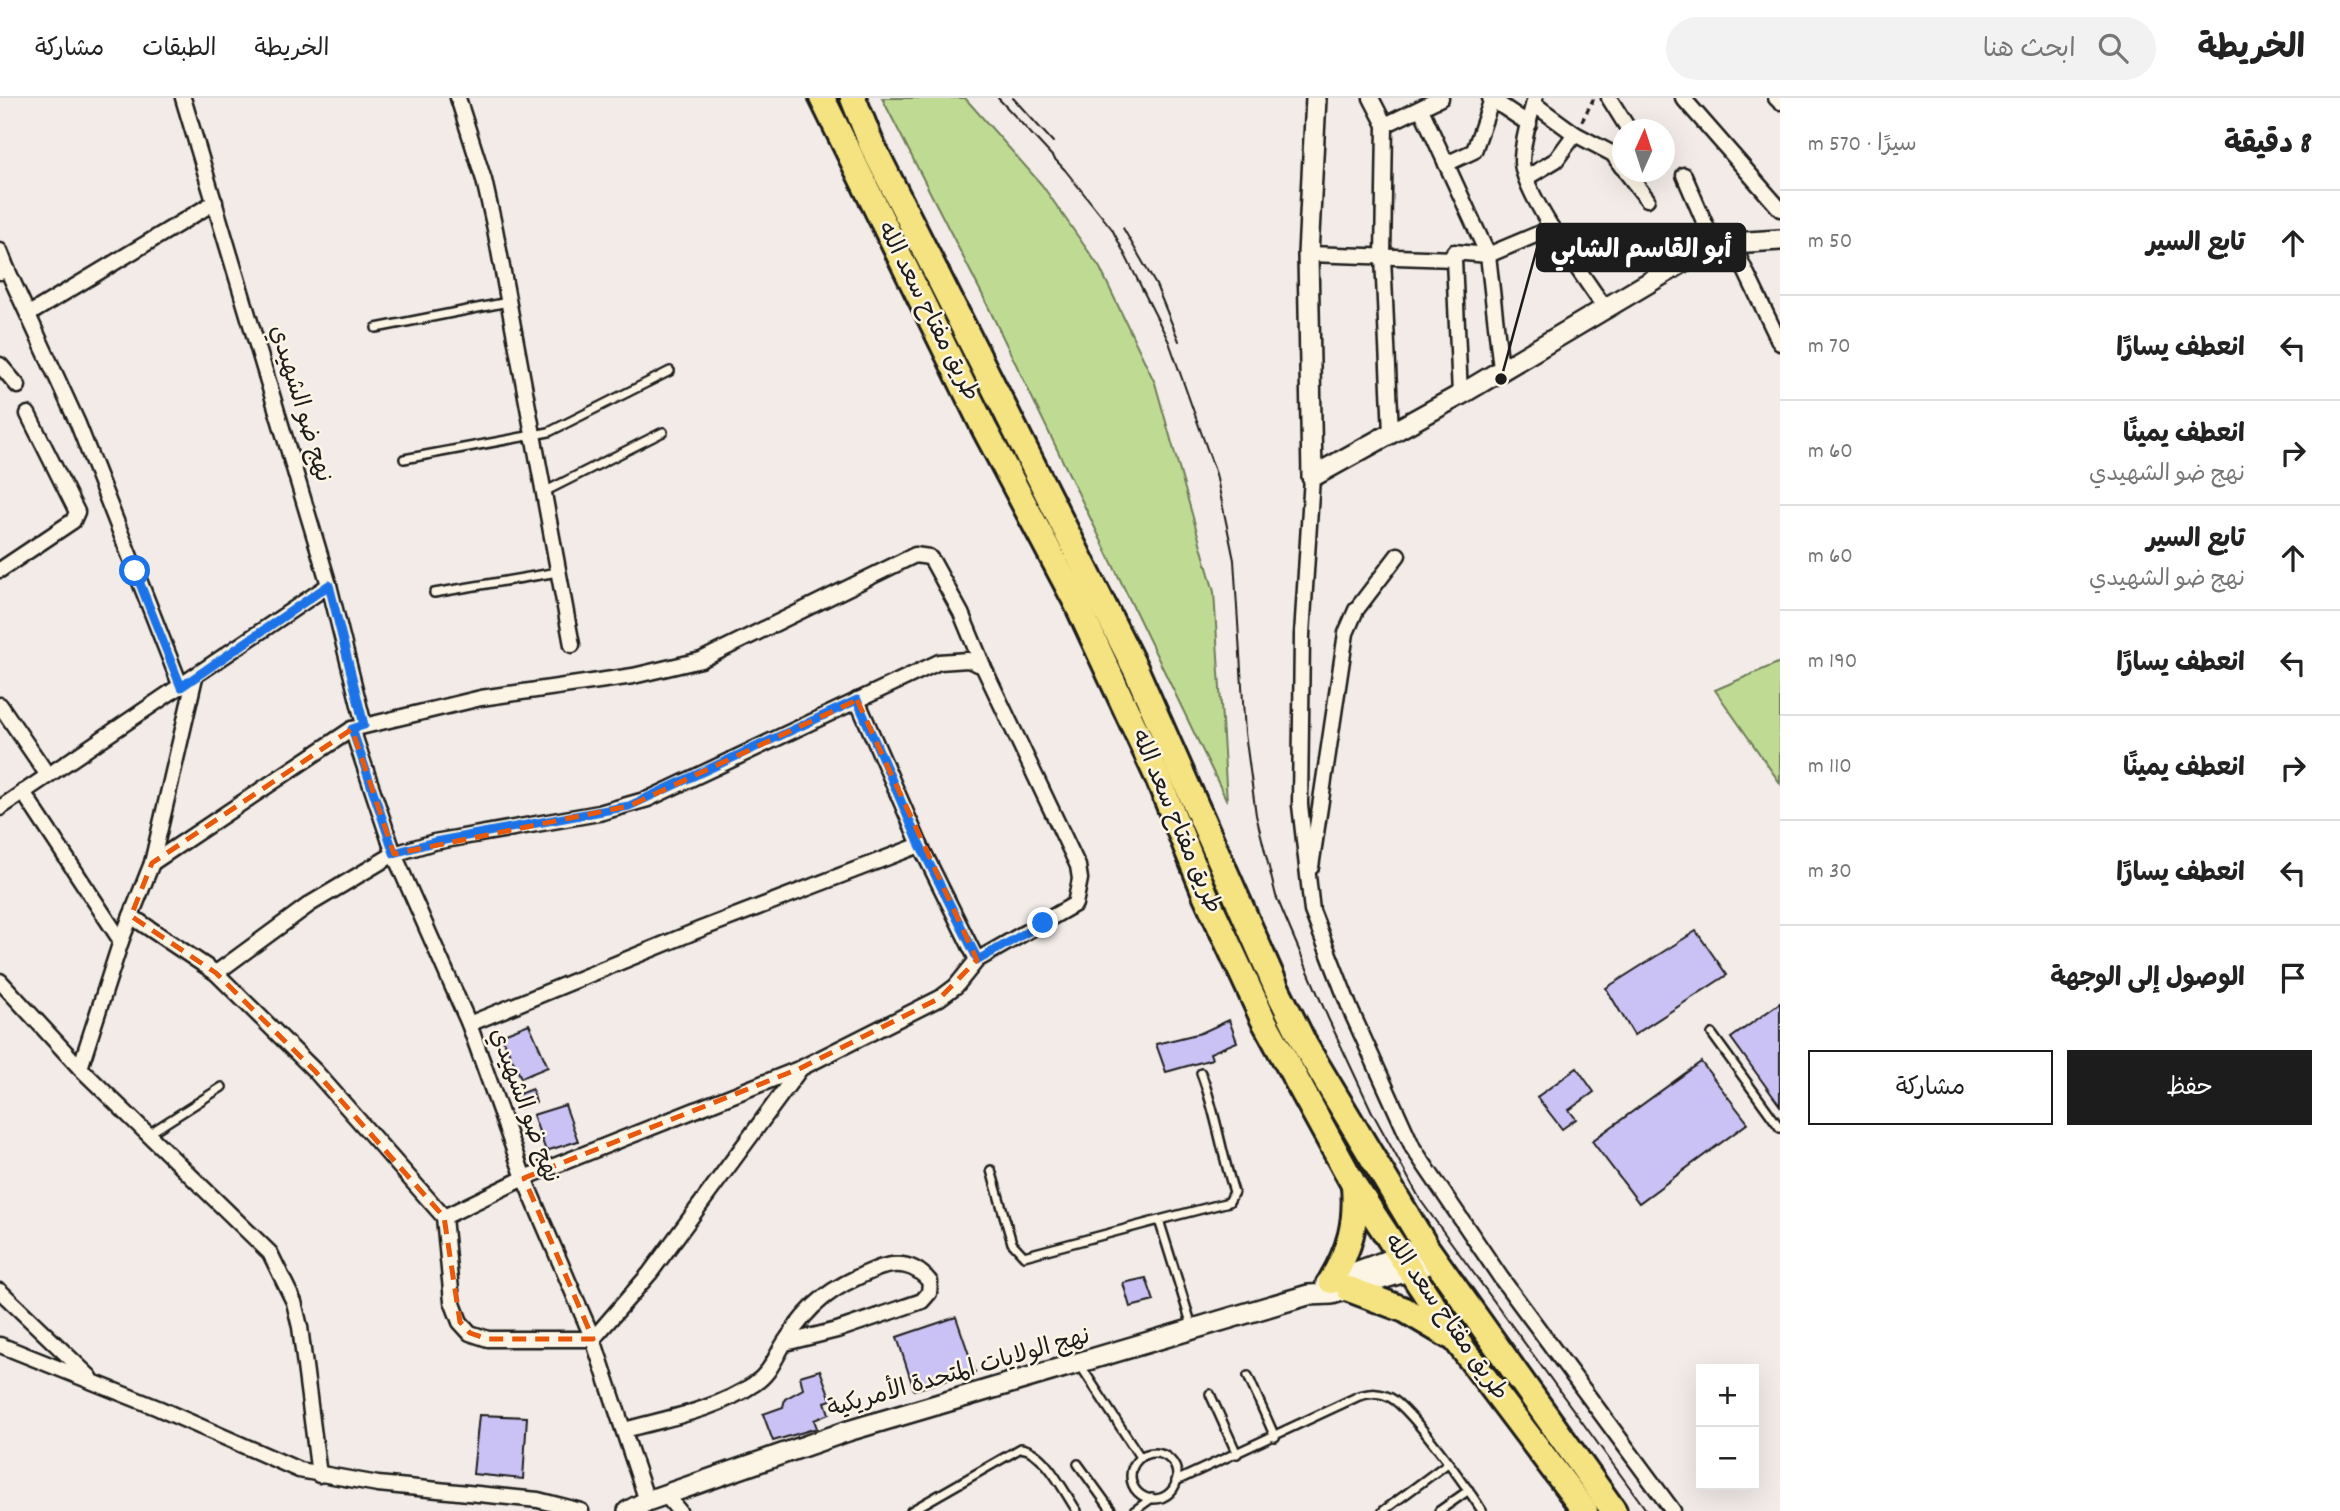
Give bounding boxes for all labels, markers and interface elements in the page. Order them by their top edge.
search box [1666,17,2156,80]
text: الخريطة [2198,27,2305,74]
icon: search [2094,29,2132,67]
text: ابحث هنا [1983,32,2076,69]
text: مشاركة [35,33,104,67]
text: الطبقات [142,33,217,67]
text: الخريطة [255,33,329,67]
north arrow [1612,119,1675,182]
text: 8 دقيقة [2224,125,2312,168]
text: سيرًا · 570 m [1808,129,1917,162]
street label: طريق مفتاح سعد الله [867,216,987,408]
callout: أبو القاسم الشابي [1537,224,1745,271]
icon: ahead [2274,224,2312,262]
text: 50 m [1808,226,1852,259]
text: تابع السير [2146,226,2245,263]
text: أبو القاسم الشابي [1551,232,1732,272]
street label: نهج ضو الشهيدي [259,321,339,487]
icon: left [2274,329,2312,367]
text: 70 m [1808,331,1850,364]
text: انعطف يسارًا [2116,331,2245,368]
text: انعطف يمينًا [2123,417,2245,454]
icon: right [2274,434,2312,472]
text: 60 m [1808,436,1853,469]
text: نهج ضو الشهيدي [2089,459,2245,492]
text: تابع السير [2146,522,2245,559]
icon: ahead [2274,539,2312,577]
text: 60 m [1808,541,1853,574]
route start [119,555,150,586]
text: نهج ضو الشهيدي [2089,564,2245,597]
icon: left [2274,644,2312,682]
text: 190 m [1808,646,1857,679]
text: انعطف يسارًا [2116,646,2245,683]
street label: طريق مفتاح سعد الله [1121,725,1229,919]
icon: right [2274,749,2312,787]
text: 110 m [1808,751,1852,784]
text: انعطف يمينًا [2123,751,2245,788]
icon: left [2274,854,2312,892]
text: 30 m [1808,856,1852,889]
text: انعطف يسارًا [2116,856,2245,893]
route end [1027,907,1058,938]
icon: arrive [2274,959,2312,997]
text: الوصول إلى الوجهة [2050,961,2245,998]
street label: نهج ضو الشهيدي [479,1024,567,1188]
button: مشاركة [1808,1050,2053,1125]
button: حفظ [2067,1050,2312,1125]
street label: طريق مفتاح سعد الله [1375,1228,1515,1408]
street label: نهج الولايات المتحدة الأمريكية [823,1317,1094,1428]
map controls [1696,1364,1759,1490]
button: + [1696,1364,1759,1427]
button: − [1696,1427,1759,1490]

